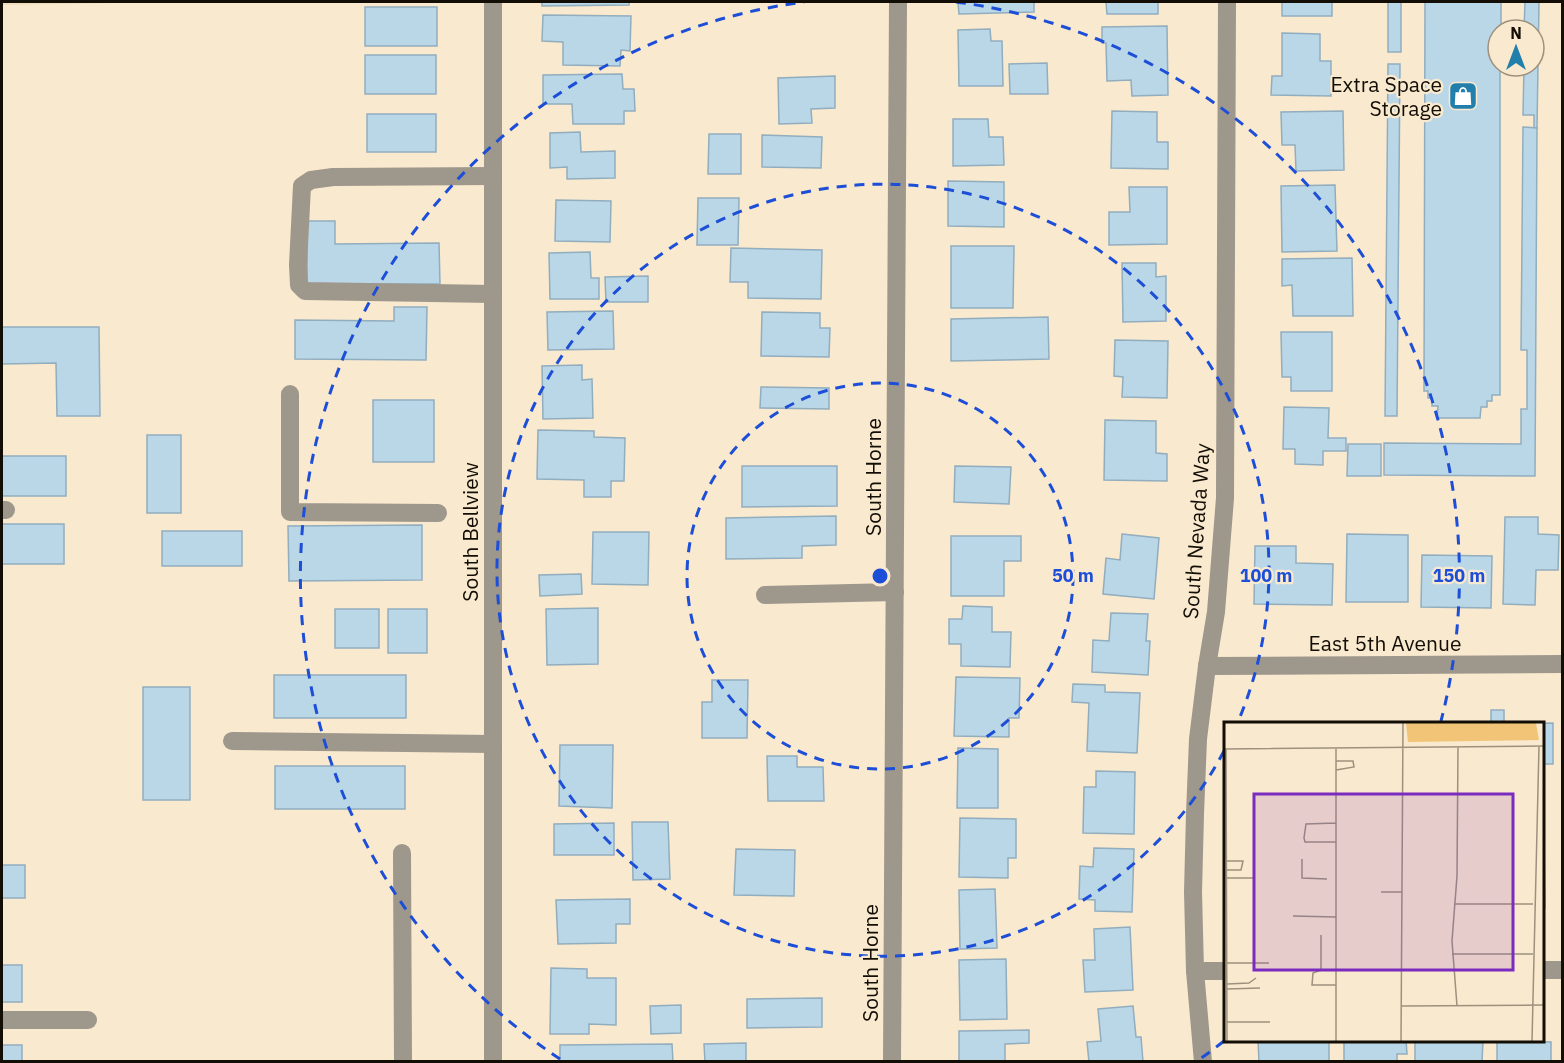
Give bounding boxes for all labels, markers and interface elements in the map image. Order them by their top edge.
north arrow [1486,18,1546,78]
text: N [1510,23,1522,43]
place label: Extra Space Storage [1330,70,1442,122]
shop icon: Extra Space Storage [1447,80,1479,112]
street label: South Horne [859,418,887,536]
street label: South Nevada Way [1176,442,1216,620]
street label: South Bellview [456,462,484,602]
text: 50 m [1052,564,1094,587]
text: 100 m [1240,564,1292,587]
text: 150 m [1433,564,1485,587]
centre of rings [870,566,890,586]
street label: East 5th Avenue [1309,629,1461,657]
inset map [1224,722,1543,1042]
street label: South Horne [856,904,884,1022]

